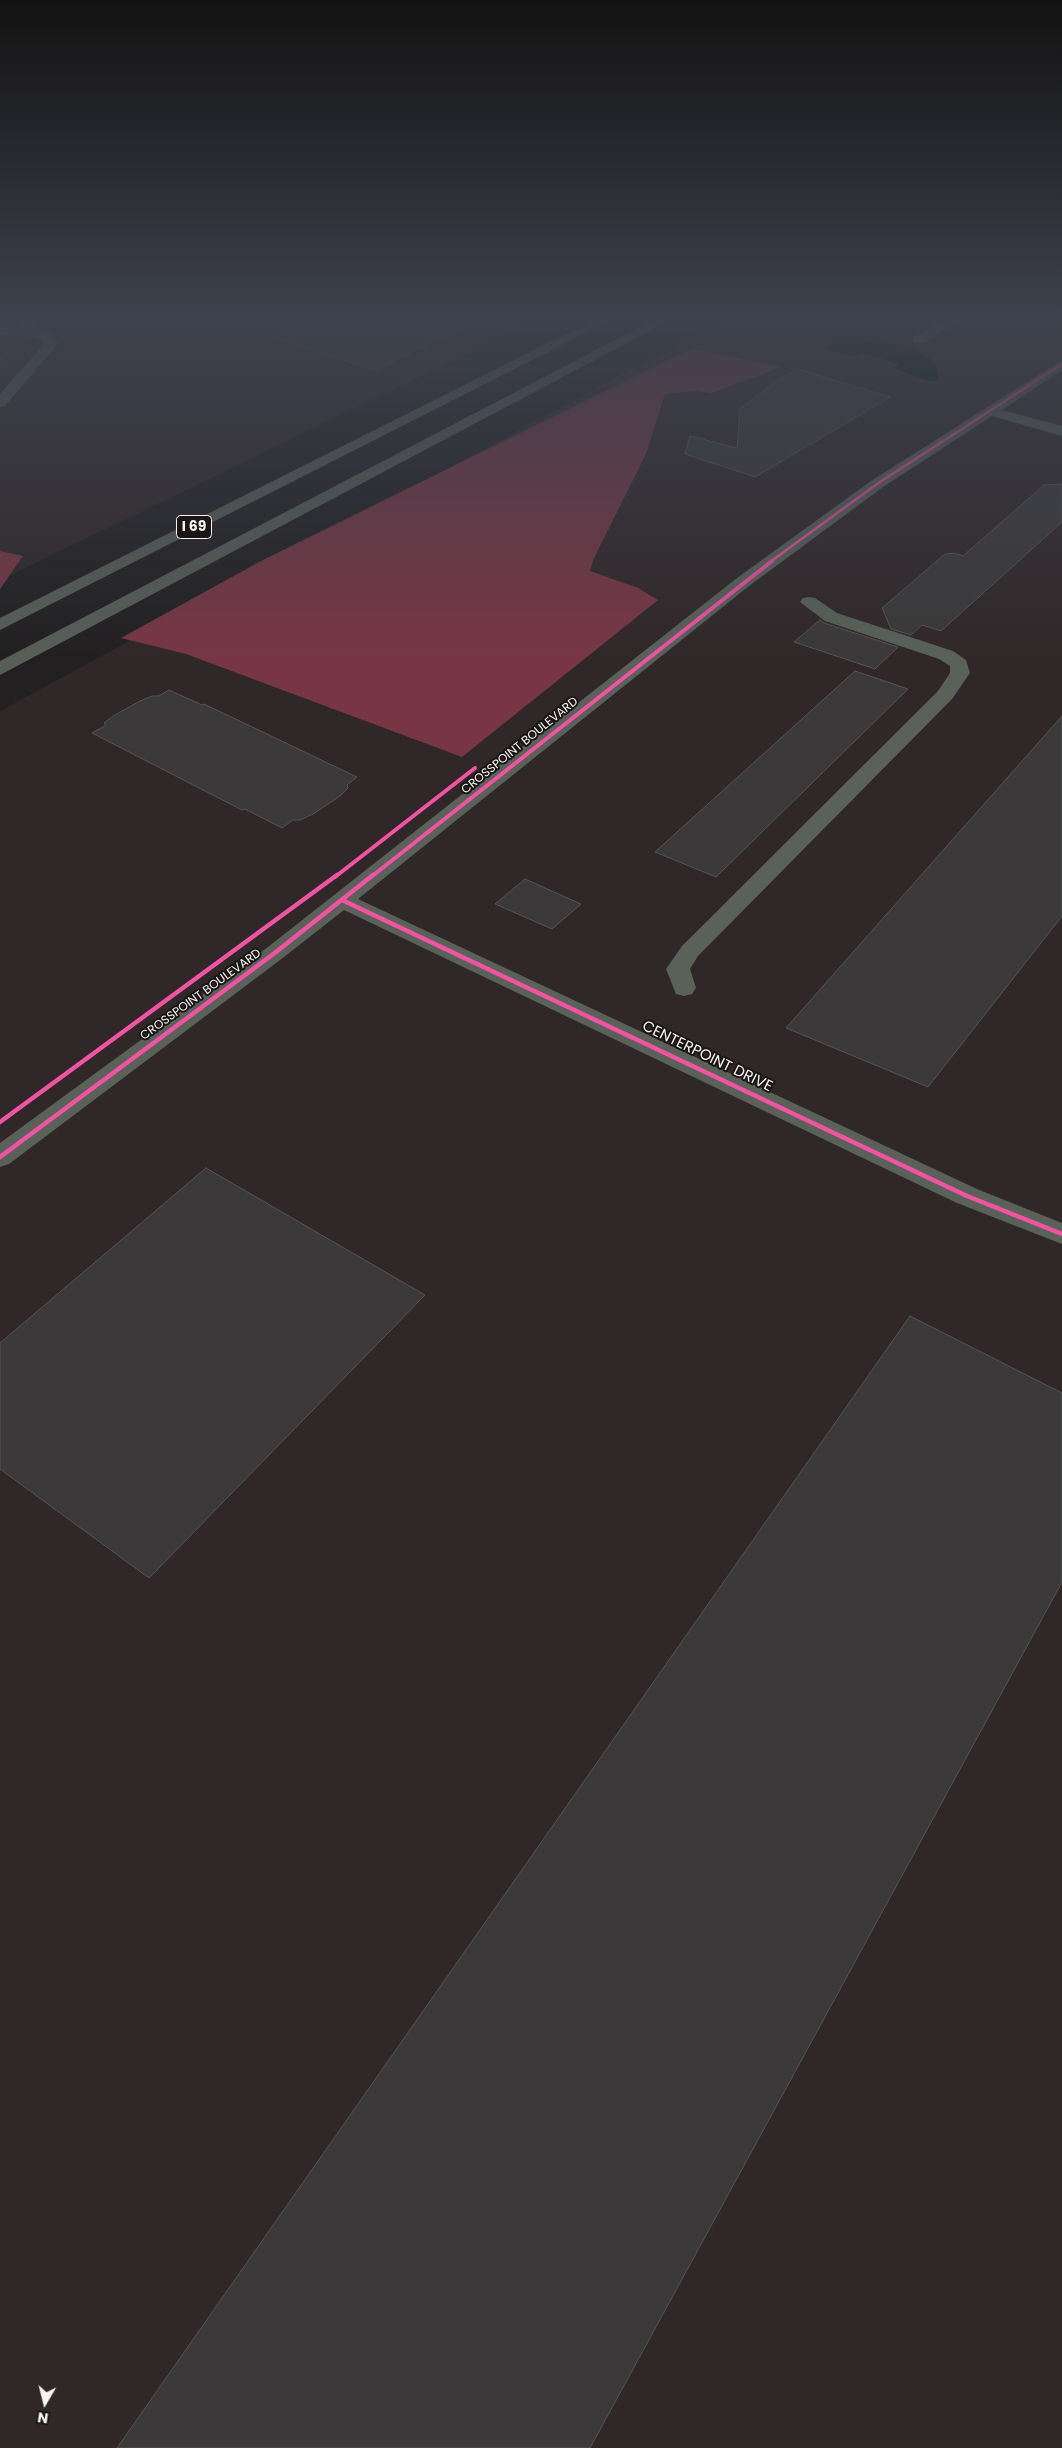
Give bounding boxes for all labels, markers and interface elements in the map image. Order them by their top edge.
road number: I 69 [176,516,212,538]
street label: CROSSPOINT BOULEVARD [459,695,581,797]
street label: CROSSPOINT BOULEVARD [138,946,264,1044]
street label: CENTERPOINT DRIVE [639,1018,775,1096]
north arrow [20,2378,70,2428]
text: N [36,2407,50,2428]

